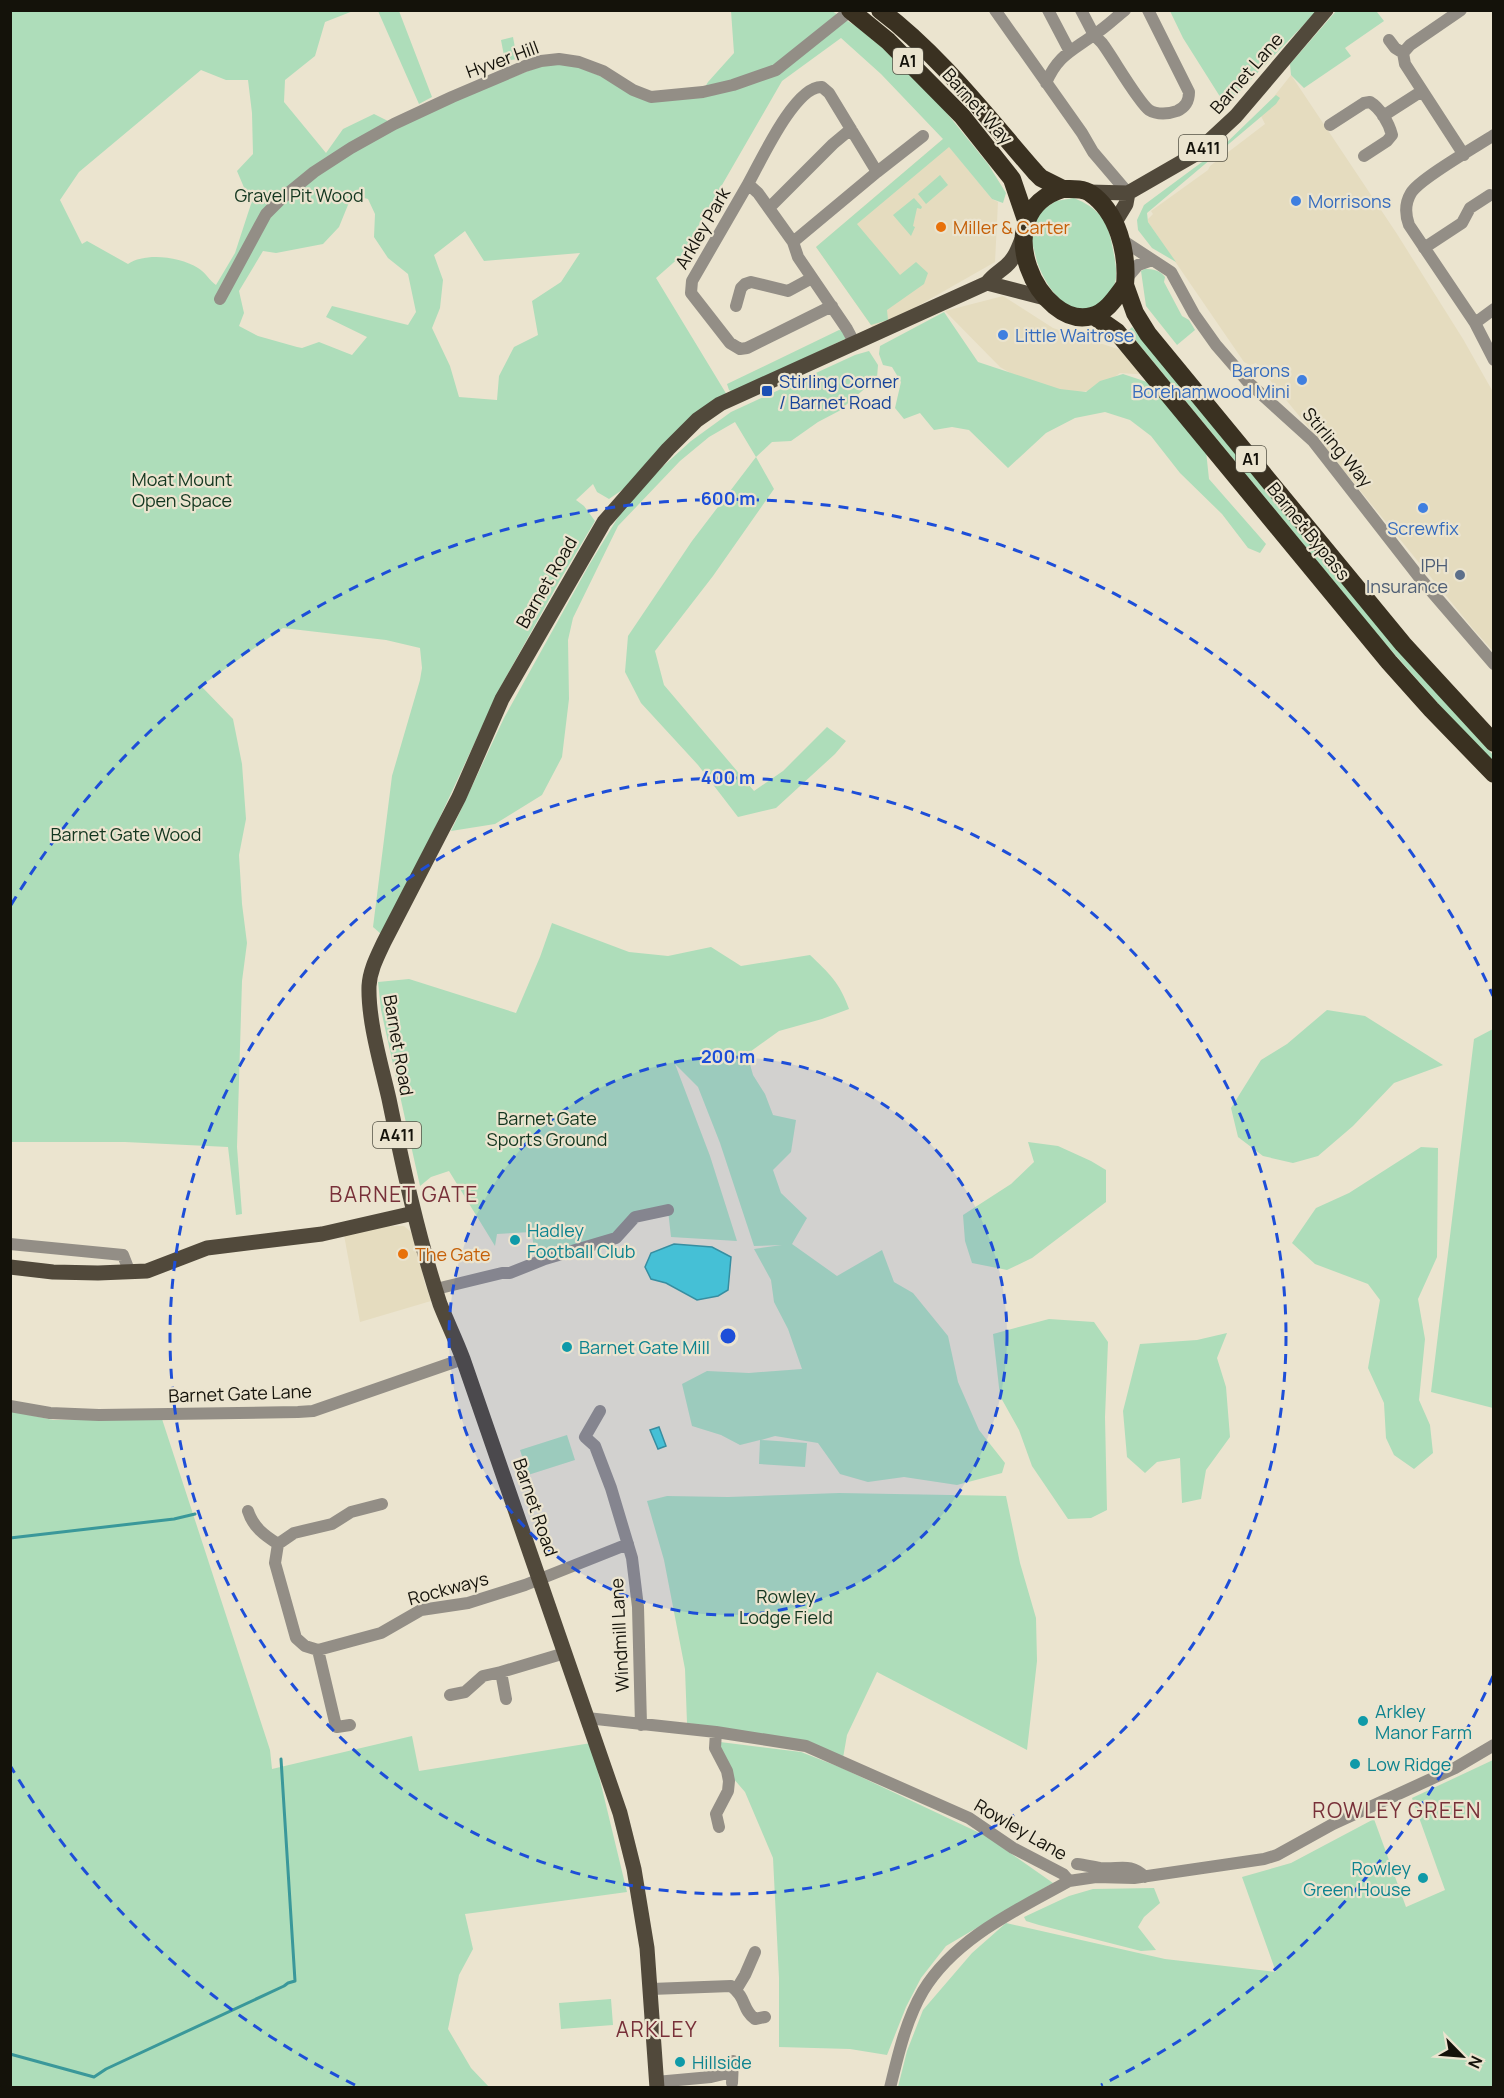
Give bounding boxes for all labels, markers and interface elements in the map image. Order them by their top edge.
street label: Barnet Lane [1204,27,1288,119]
street label: Hyver Hill [462,35,542,83]
road number: A1 [893,48,923,74]
street label: Barnet Way [937,63,1019,150]
road number: A411 [1179,135,1227,161]
street label: Arkley Park [669,182,736,273]
park label: Gravel Pit Wood [234,183,364,207]
place label: Morrisons [1308,189,1391,213]
marker: Morrisons [1289,194,1303,208]
place label: Miller & Carter [953,215,1070,239]
marker: Miller & Carter [934,220,948,234]
place label: Little Waitrose [1015,323,1134,347]
marker: Little Waitrose [996,328,1010,342]
place label: Barons Borehamwood Mini [1132,358,1290,403]
place label: Stirling Corner / Barnet Road [779,369,900,414]
marker: Barons Borehamwood Mini [1295,373,1309,387]
marker: Stirling Corner / Barnet Road [760,384,774,398]
street label: Stirling Way [1298,402,1379,492]
road number: A1 [1236,446,1266,472]
park label: Moat Mount Open Space [132,467,232,512]
street label: Barnet Bypass [1262,477,1356,585]
text: 600 m [701,486,755,510]
marker: Screwfix [1416,501,1430,515]
place label: Screwfix [1387,516,1459,540]
street label: Barnet Road [510,532,582,632]
place label: IPH Insurance [1366,553,1448,598]
marker: IPH Insurance [1453,568,1467,582]
text: 400 m [701,765,755,789]
park label: Barnet Gate Wood [51,822,201,846]
street label: Barnet Road [378,993,420,1097]
text: 200 m [701,1044,755,1068]
park label: Barnet Gate Sports Ground [487,1106,607,1151]
road number: A411 [373,1122,421,1148]
district label: BARNET GATE [329,1180,479,1208]
place label: Hadley Football Club [527,1218,635,1263]
marker: Hadley Football Club [508,1233,522,1247]
place label: The Gate [415,1242,491,1266]
marker: The Gate [396,1247,410,1261]
centre of rings [718,1326,738,1346]
place label: Barnet Gate Mill [579,1335,710,1359]
marker: Barnet Gate Mill [560,1340,574,1354]
street label: Barnet Gate Lane [168,1379,312,1407]
street label: Barnet Road [508,1455,564,1559]
street label: Rockways [405,1566,491,1610]
street label: Windmill Lane [604,1578,634,1692]
park label: Rowley Lodge Field [739,1584,833,1629]
place label: Arkley Manor Farm [1375,1699,1472,1744]
marker: Arkley Manor Farm [1356,1714,1370,1728]
place label: Low Ridge [1367,1752,1451,1776]
marker: Low Ridge [1348,1757,1362,1771]
street label: Rowley Lane [970,1793,1072,1865]
district label: ROWLEY GREEN [1312,1796,1482,1824]
place label: Rowley Green House [1303,1856,1411,1901]
marker: Rowley Green House [1416,1871,1430,1885]
district label: ARKLEY [616,2015,698,2043]
north arrow [1432,2026,1492,2086]
place label: Hillside [692,2050,752,2074]
text: N [1463,2052,1488,2072]
marker: Hillside [673,2055,687,2069]

